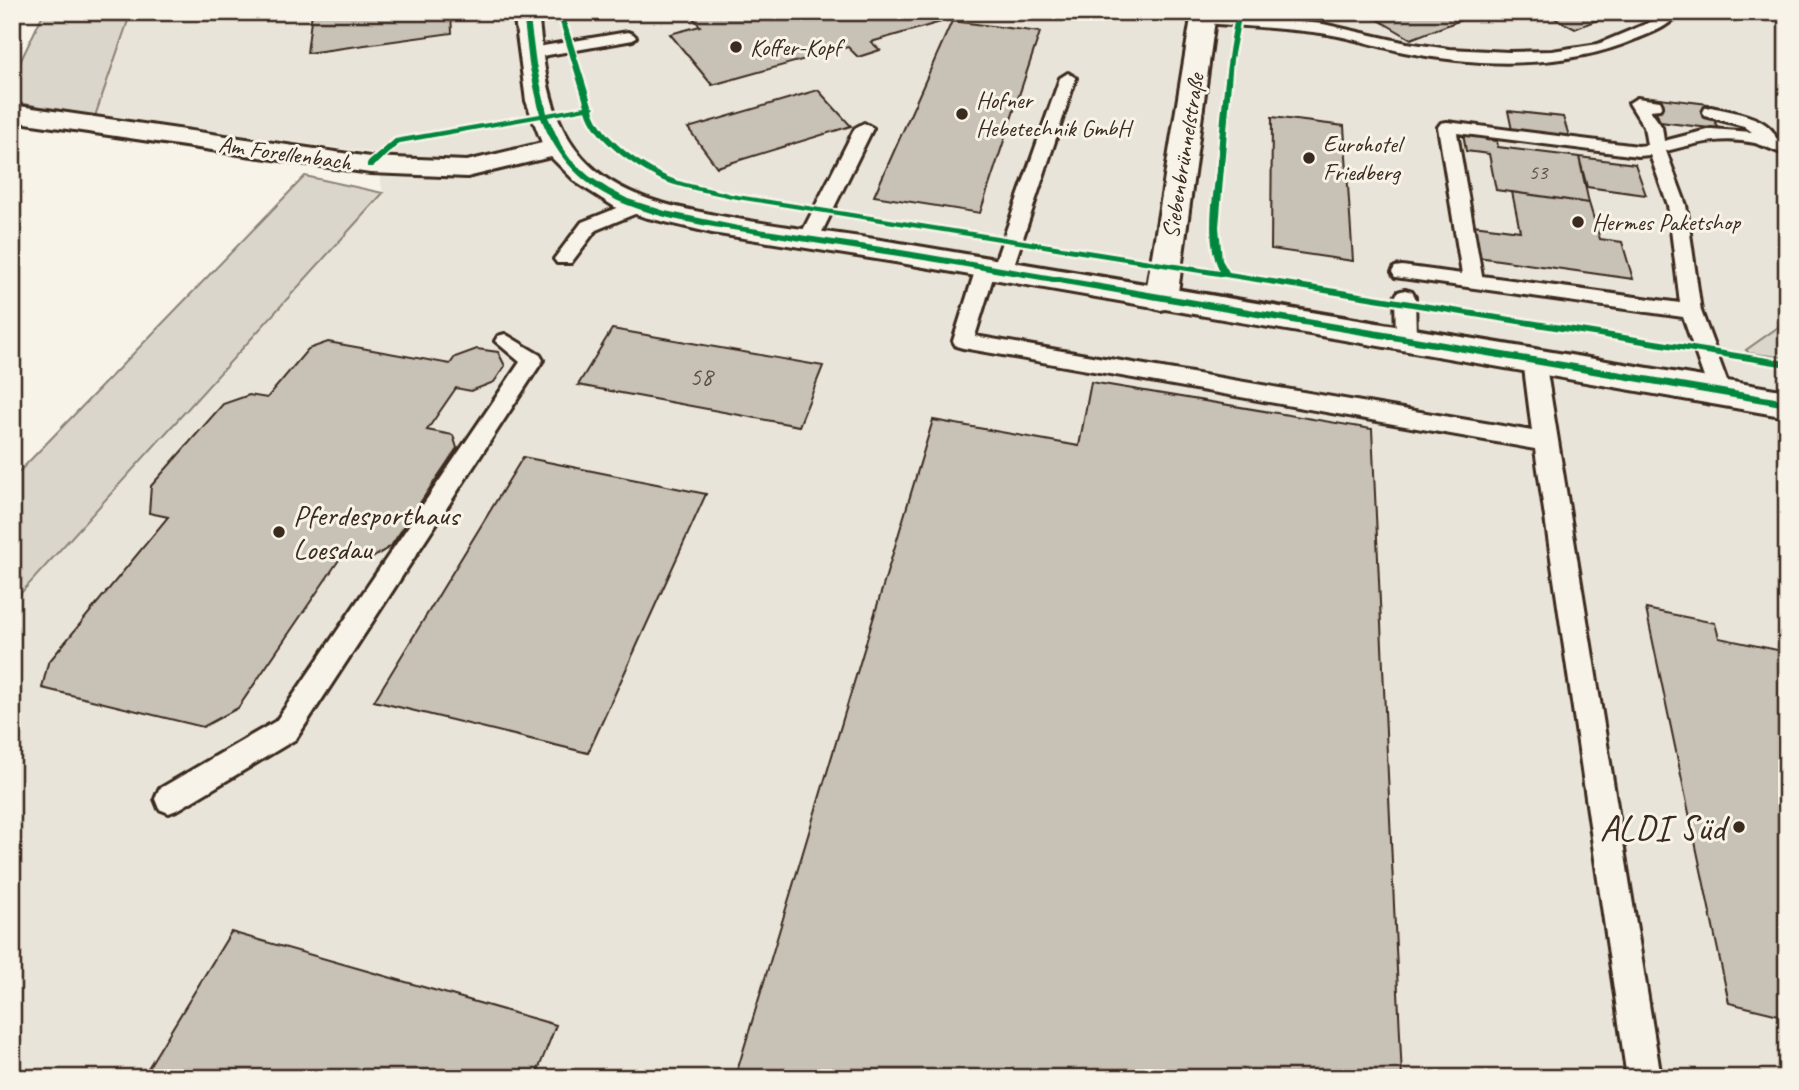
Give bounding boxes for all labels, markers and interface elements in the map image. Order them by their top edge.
place label: Koffer-Kopf [750,32,846,62]
marker: Koffer-Kopf [728,39,744,55]
street label: Siebenbrünnelstraße [1155,69,1211,241]
place label: Hofner Hebetechnik GmbH [976,85,1134,143]
marker: Hofner Hebetechnik GmbH [954,106,970,122]
street label: Am Forellenbach [217,129,354,177]
place label: Eurohotel Friedberg [1323,129,1405,187]
marker: Eurohotel Friedberg [1301,150,1317,166]
house number: 53 [1529,159,1549,185]
place label: Hermes Paketshop [1592,207,1742,237]
marker: Hermes Paketshop [1570,214,1586,230]
house number: 58 [689,360,715,393]
place label: Pferdesporthaus Loesdau [293,496,462,568]
marker: Pferdesporthaus Loesdau [271,524,287,540]
place label: ALDI Süd [1600,804,1730,851]
marker: ALDI Süd [1731,819,1747,835]

